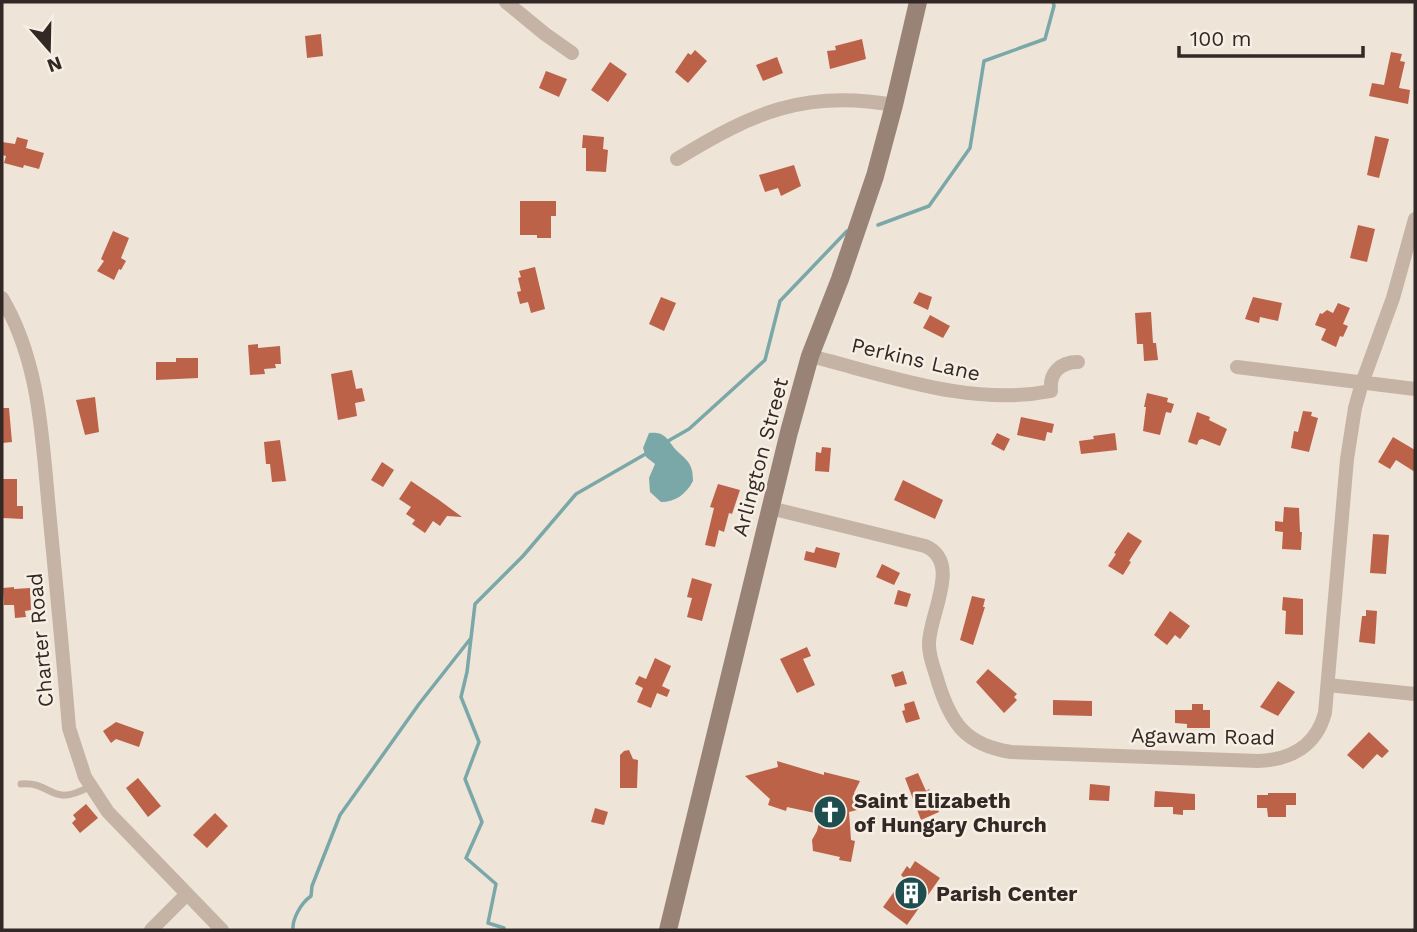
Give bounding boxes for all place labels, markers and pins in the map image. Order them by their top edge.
place label: Saint Elizabeth of Hungary Church [854,788,1047,837]
church icon: Saint Elizabeth of Hungary Church [811,793,849,831]
building icon: Parish Center [892,874,930,912]
place label: Parish Center [936,881,1077,906]

